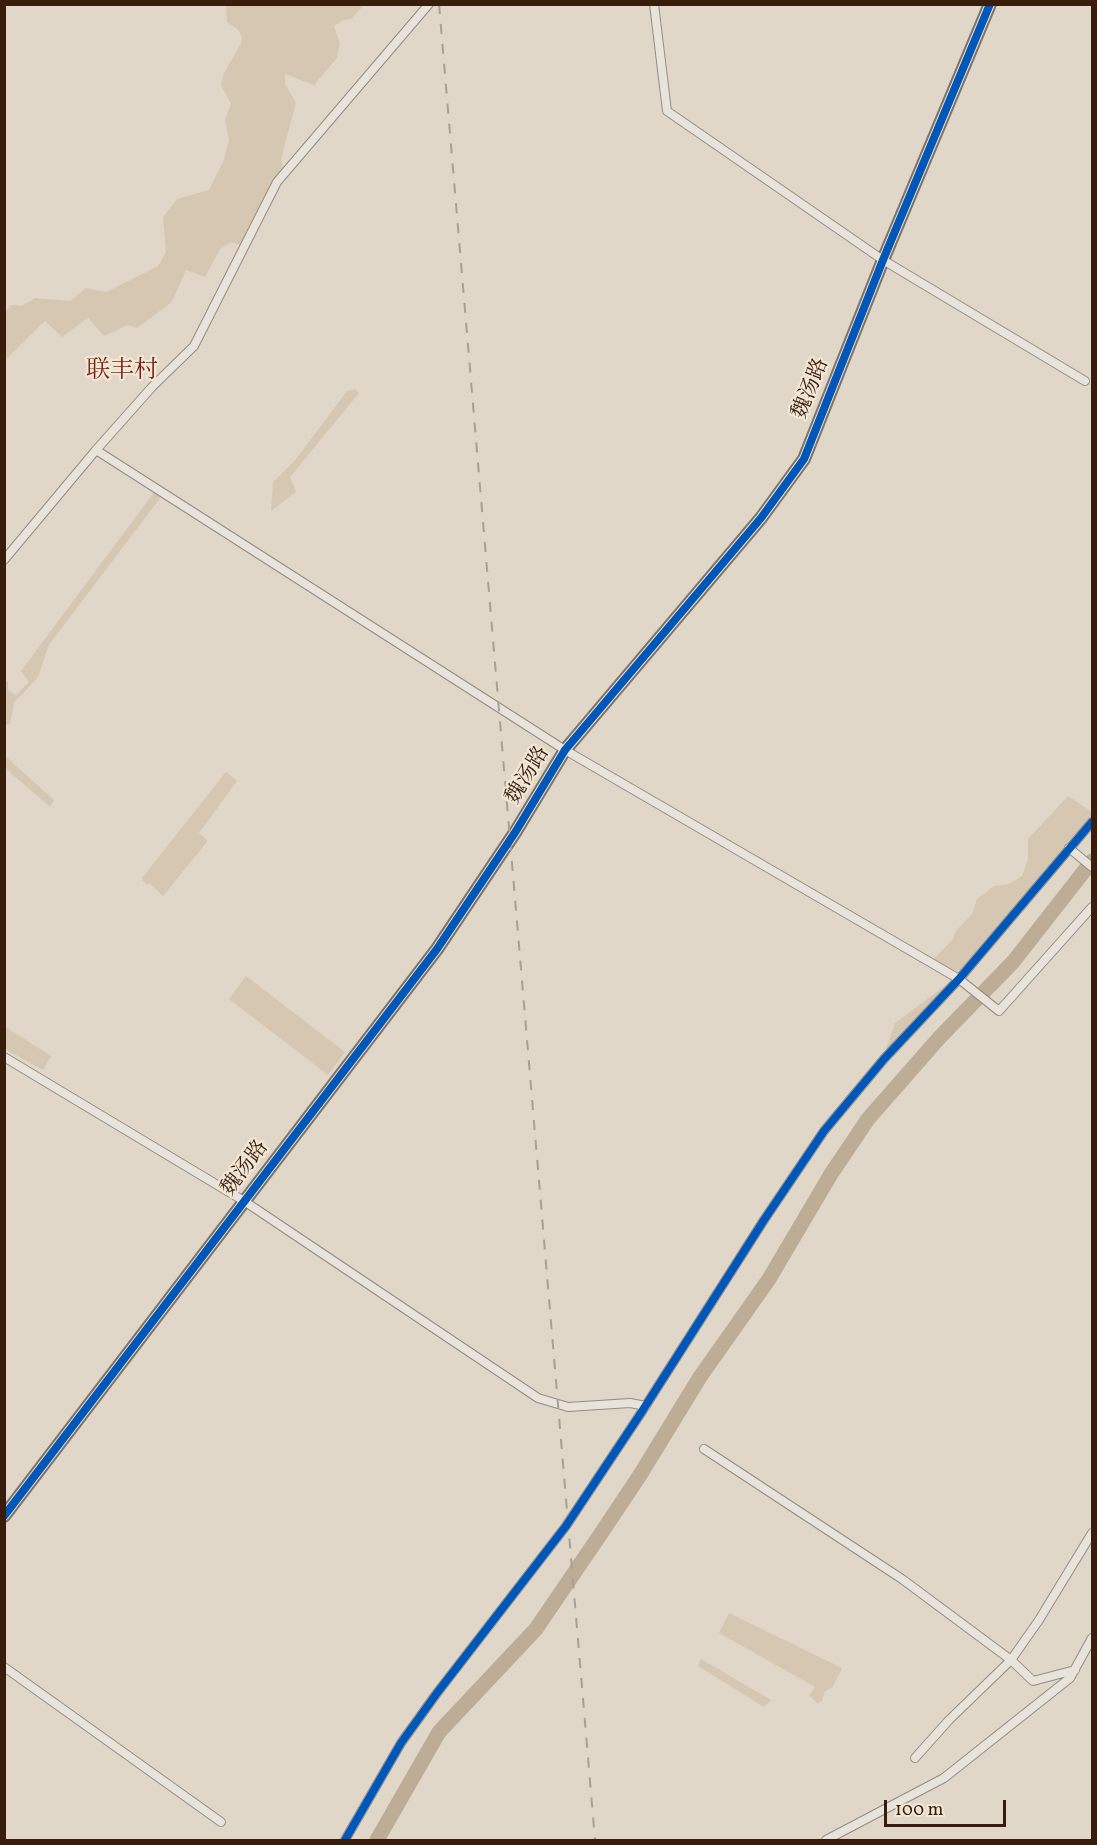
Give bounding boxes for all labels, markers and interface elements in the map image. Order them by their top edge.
street label: 魏汤路 [789,355,835,423]
district label: 联丰村 [86,359,158,387]
street label: 魏汤路 [502,743,556,809]
street label: 魏汤路 [217,1136,275,1202]
scale bar [887,1788,1008,1826]
text: 100 m [895,1798,944,1823]

